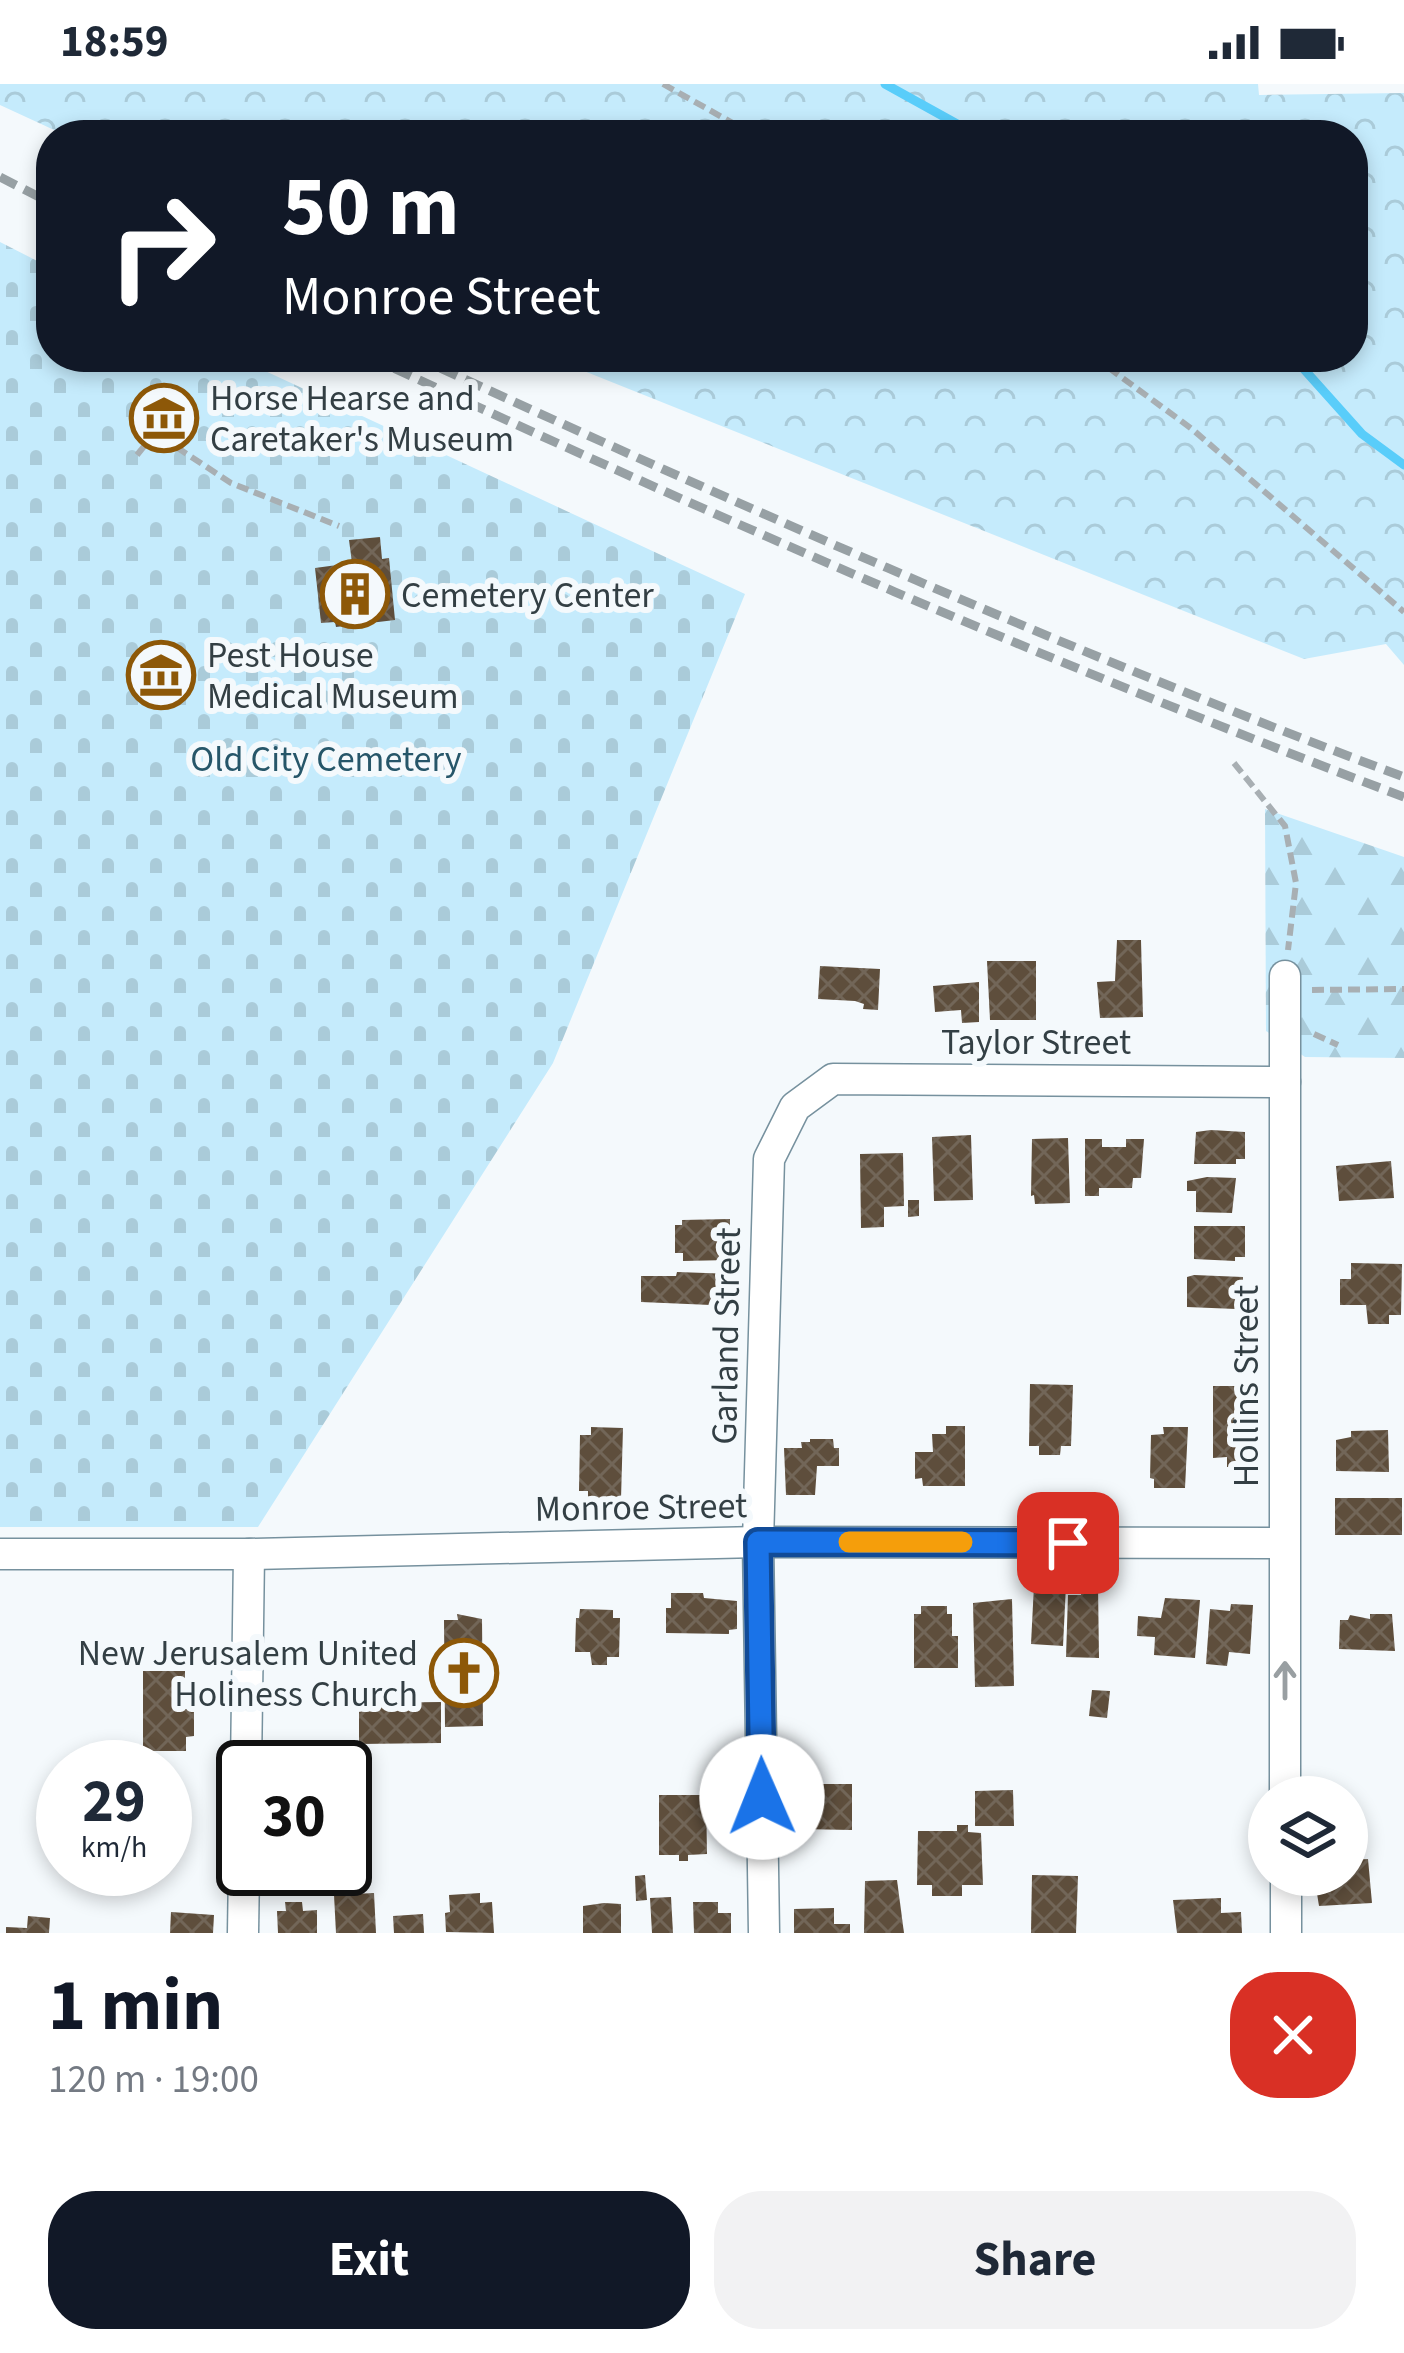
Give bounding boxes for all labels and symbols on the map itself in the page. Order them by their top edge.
place label: Horse Hearse and Caretaker's Museum [210,373,514,465]
museum icon: Horse Hearse and Caretaker's Museum [129,383,199,453]
building icon: Cemetery Center [320,559,390,629]
place label: Cemetery Center [401,570,654,621]
place label: Pest House Medical Museum [207,630,459,722]
museum icon: Pest House Medical Museum [126,640,196,710]
park label: Old City Cemetery [190,734,462,785]
street label: Taylor Street [941,1017,1131,1068]
street label: Garland Street [699,1227,754,1445]
street label: Hollins Street [1221,1285,1272,1487]
street label: Monroe Street [534,1480,748,1535]
pin [1017,1492,1119,1594]
place label: New Jerusalem United Holiness Church [78,1628,418,1720]
church icon: New Jerusalem United Holiness Church [429,1638,499,1708]
one-way arrow [1274,1661,1296,1700]
position arrow [699,1734,825,1860]
speed limit sign: 30 [216,1740,372,1896]

